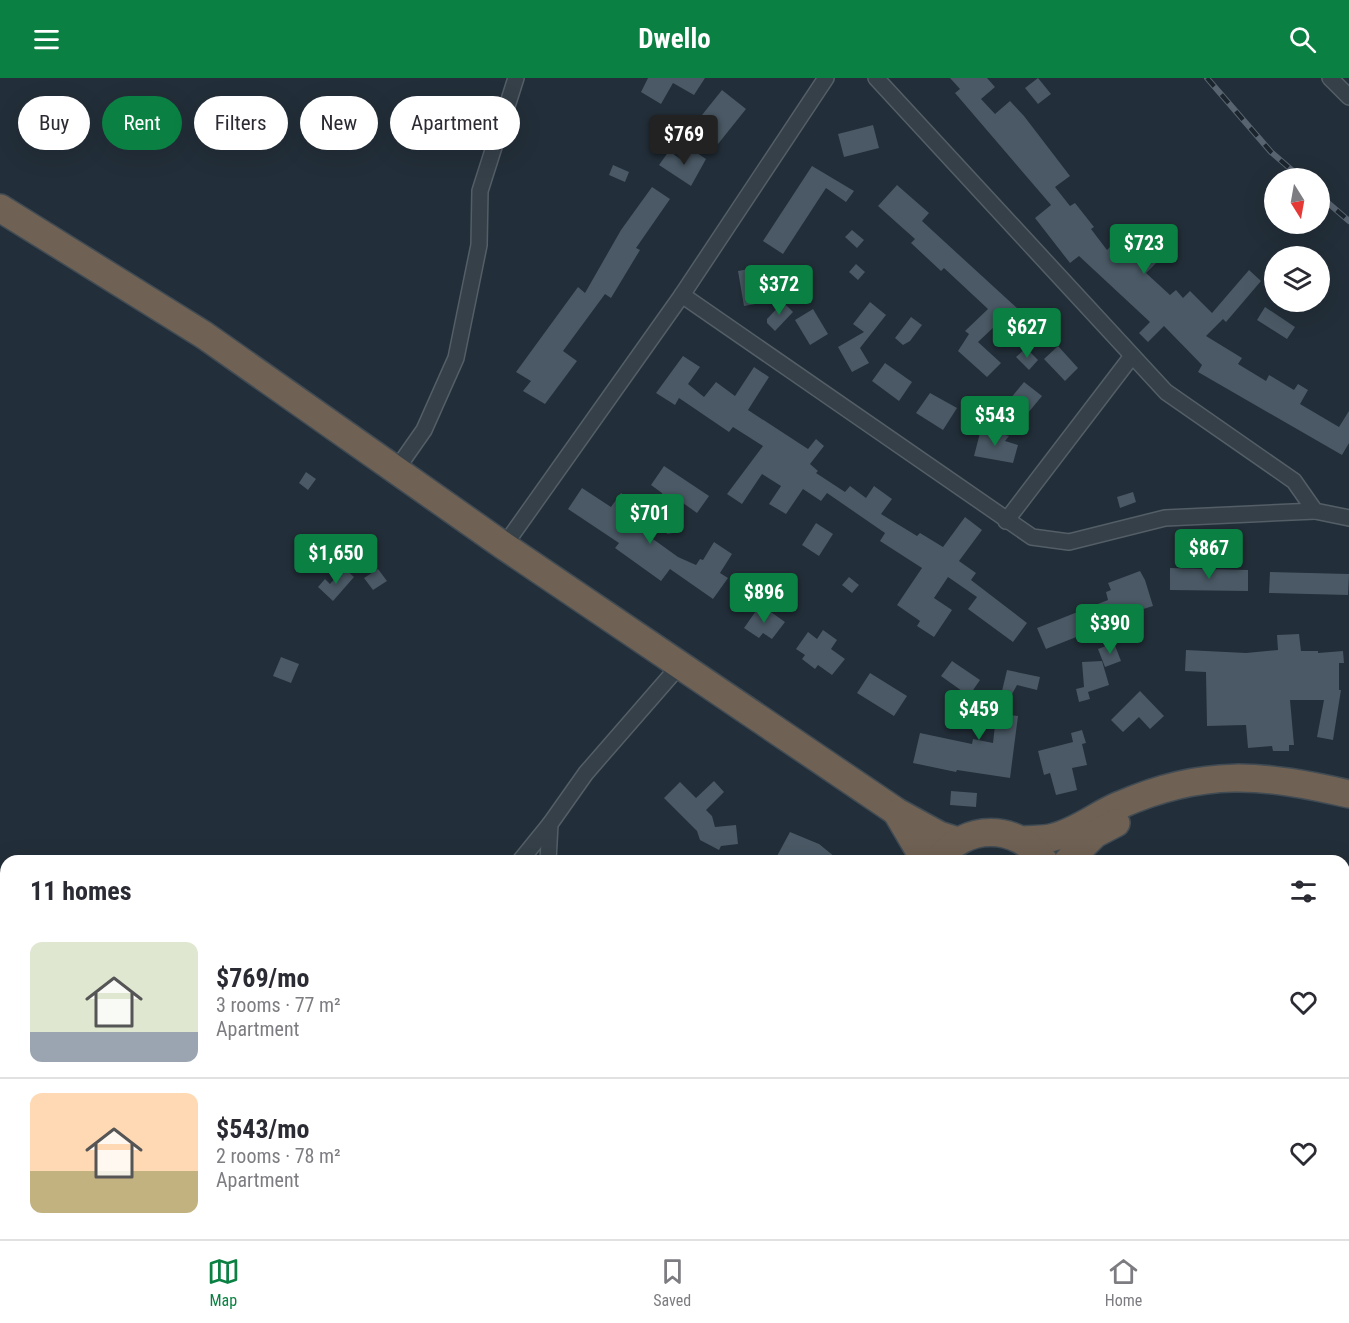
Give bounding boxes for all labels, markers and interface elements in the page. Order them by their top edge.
icon: menu [30,23,63,56]
text: Dwello [638,23,711,55]
icon: search [1286,23,1319,56]
chip: Buy [18,96,90,150]
chip: Rent [102,96,182,150]
chip: Filters [194,96,288,150]
chip: New [300,96,378,150]
chip: Apartment [390,96,520,150]
pin: $769 [648,115,720,166]
text: $769 [664,122,704,146]
north arrow [1264,168,1330,234]
map controls [1264,168,1330,312]
pin: $723 [1108,224,1180,275]
text: $723 [1124,231,1164,255]
button: layers [1264,246,1330,312]
pin: $372 [743,265,815,316]
text: $372 [759,272,799,296]
pin: $627 [991,308,1063,359]
text: $627 [1007,315,1047,339]
pin: $543 [959,396,1031,447]
text: $543 [975,403,1015,427]
pin: $701 [614,494,686,545]
text: $701 [630,501,670,525]
pin: $867 [1173,529,1245,580]
pin: $1,650 [287,534,385,585]
text: $867 [1189,536,1229,560]
text: $1,650 [308,541,364,565]
pin: $896 [728,573,800,624]
text: $896 [744,580,784,604]
pin: $390 [1074,604,1146,655]
text: $390 [1090,611,1130,635]
pin: $459 [943,690,1015,741]
text: $459 [959,697,999,721]
icon: filters [1287,875,1320,908]
text: 11 homes [30,876,132,906]
text: $769/mo [216,963,309,993]
icon: home [78,966,150,1038]
icon: heart [1287,986,1320,1019]
text: 3 rooms · 77 m² [216,993,341,1017]
text: Apartment [216,1017,300,1041]
text: $543/mo [216,1114,309,1144]
icon: home [78,1117,150,1189]
icon: heart [1287,1137,1320,1170]
text: 2 rooms · 78 m² [216,1144,341,1168]
text: Apartment [216,1168,300,1192]
tab: Map [207,1255,240,1310]
tab: Saved [653,1255,691,1310]
tab: Home [1105,1255,1142,1310]

